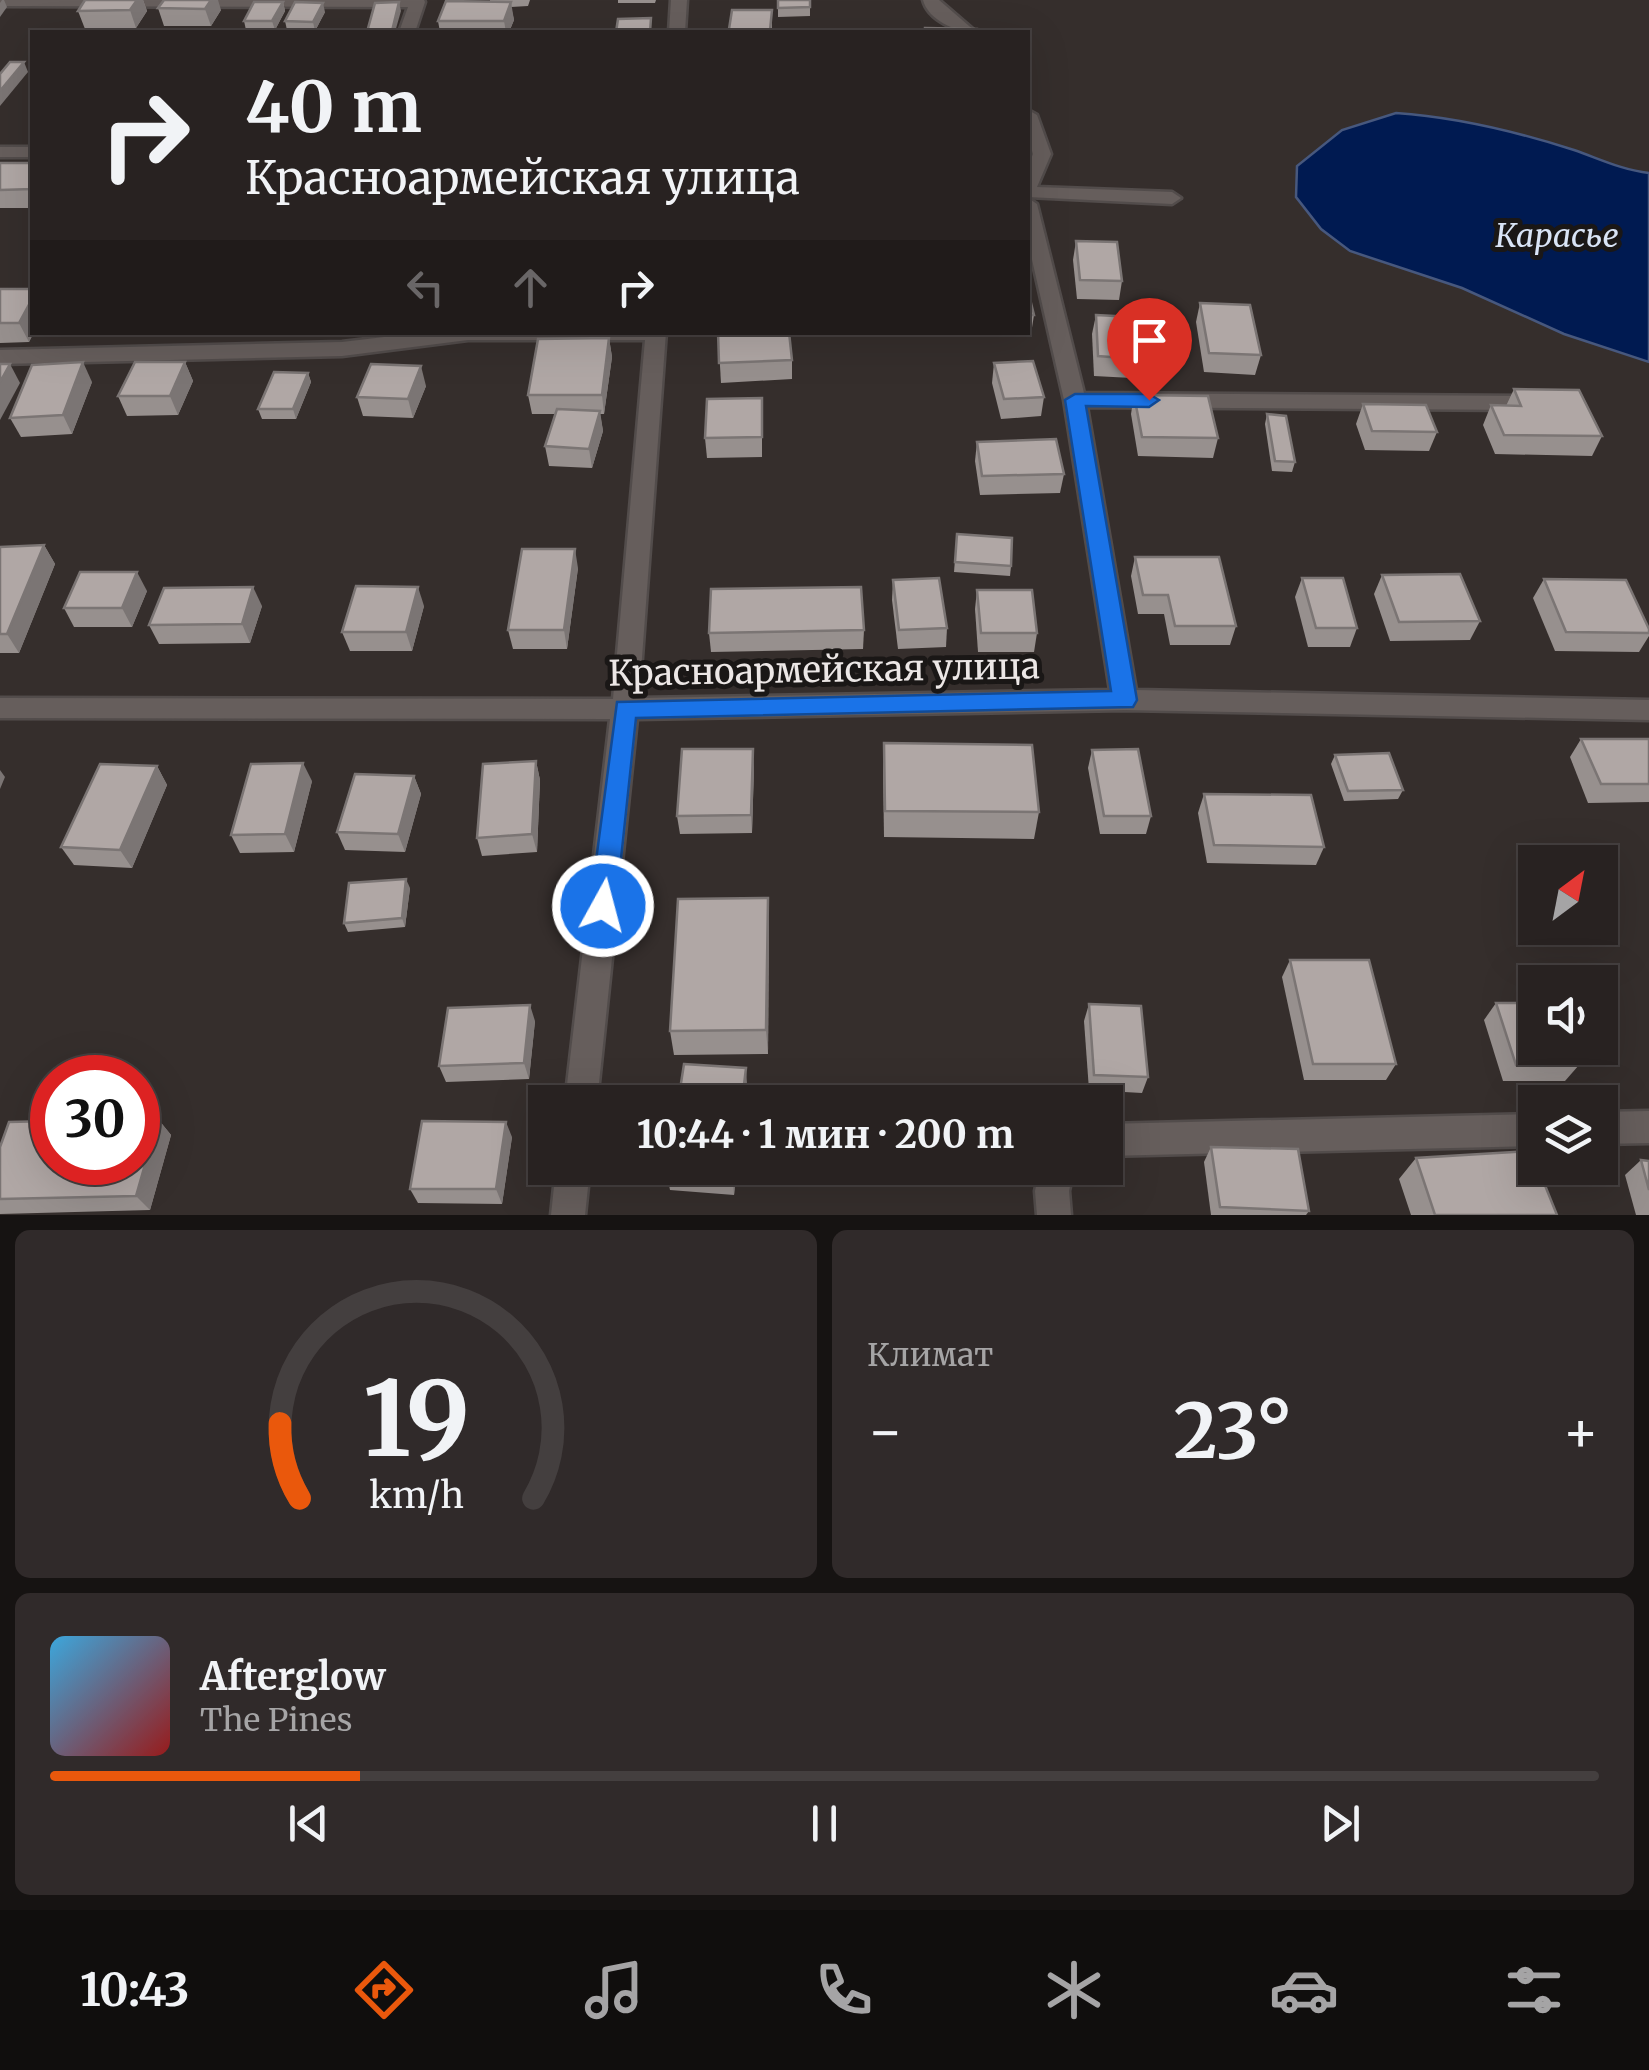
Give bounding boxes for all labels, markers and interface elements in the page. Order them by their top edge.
text: 40 m [245,63,422,151]
icon: right [80,70,210,200]
text: Красноармейская улица [245,150,800,206]
water label: Карасье [1495,216,1619,256]
icon: left [398,260,453,315]
icon: ahead [503,260,558,315]
icon: right [608,260,663,315]
pin [1107,298,1192,401]
icon: arrive [1122,313,1177,368]
street label: Красноармейская улица [608,644,1040,696]
north arrow [1518,845,1618,945]
map controls [1518,845,1618,1185]
position arrow [551,854,655,958]
button: sound [1518,965,1618,1065]
speed limit sign: 30 [30,1055,160,1185]
button: layers [1518,1085,1618,1185]
text: 10:44 · 1 мин · 200 m [637,1111,1014,1158]
text: Климат [867,1335,993,1375]
text: 19 [362,1354,470,1484]
text: 23° [1174,1384,1292,1478]
text: − [867,1397,904,1466]
text: + [1562,1397,1599,1466]
text: km/h [369,1473,463,1518]
text: Afterglow [200,1653,386,1700]
text: The Pines [200,1700,352,1740]
icon: previous [281,1796,336,1851]
icon: pause [797,1796,852,1851]
icon: next [1313,1796,1368,1851]
icon: directions [349,1955,419,2025]
icon: music [579,1955,649,2025]
icon: phone [809,1955,879,2025]
icon: climate [1039,1955,1109,2025]
icon: car [1269,1955,1339,2025]
icon: filters [1499,1955,1569,2025]
text: 10:43 [80,1962,190,2018]

